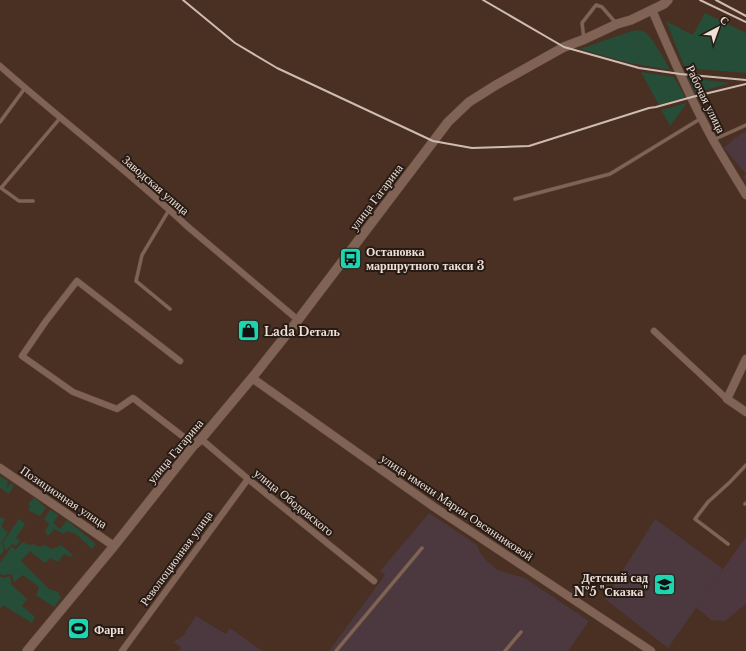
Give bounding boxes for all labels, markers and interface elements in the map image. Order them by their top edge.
north arrow [698,8,738,48]
text: С [717,13,732,28]
street label: Рабочая улица [683,63,729,136]
street label: Заводская улица [120,152,193,219]
street label: улица Гагарина [346,160,406,233]
place label: Остановка маршрутного такси 3 [366,244,485,273]
bus stop icon: Остановка маршрутного такси 3 [338,245,364,271]
shop icon: Lada Dеталь [236,318,262,344]
place label: Lada Dеталь [264,324,341,339]
street label: улица Гагарина [144,415,207,486]
street label: улица имени Марии Овсянниковой [378,450,537,564]
street label: Позиционная улица [18,462,111,532]
street label: улица Ободовского [251,465,337,539]
street label: Революционная улица [136,507,216,608]
place label: Детский сад №5 "Сказка" [574,570,648,599]
school or university icon: Детский сад №5 "Сказка" [651,571,677,597]
sports icon: Фарн [65,616,91,642]
place label: Фарн [94,622,124,637]

